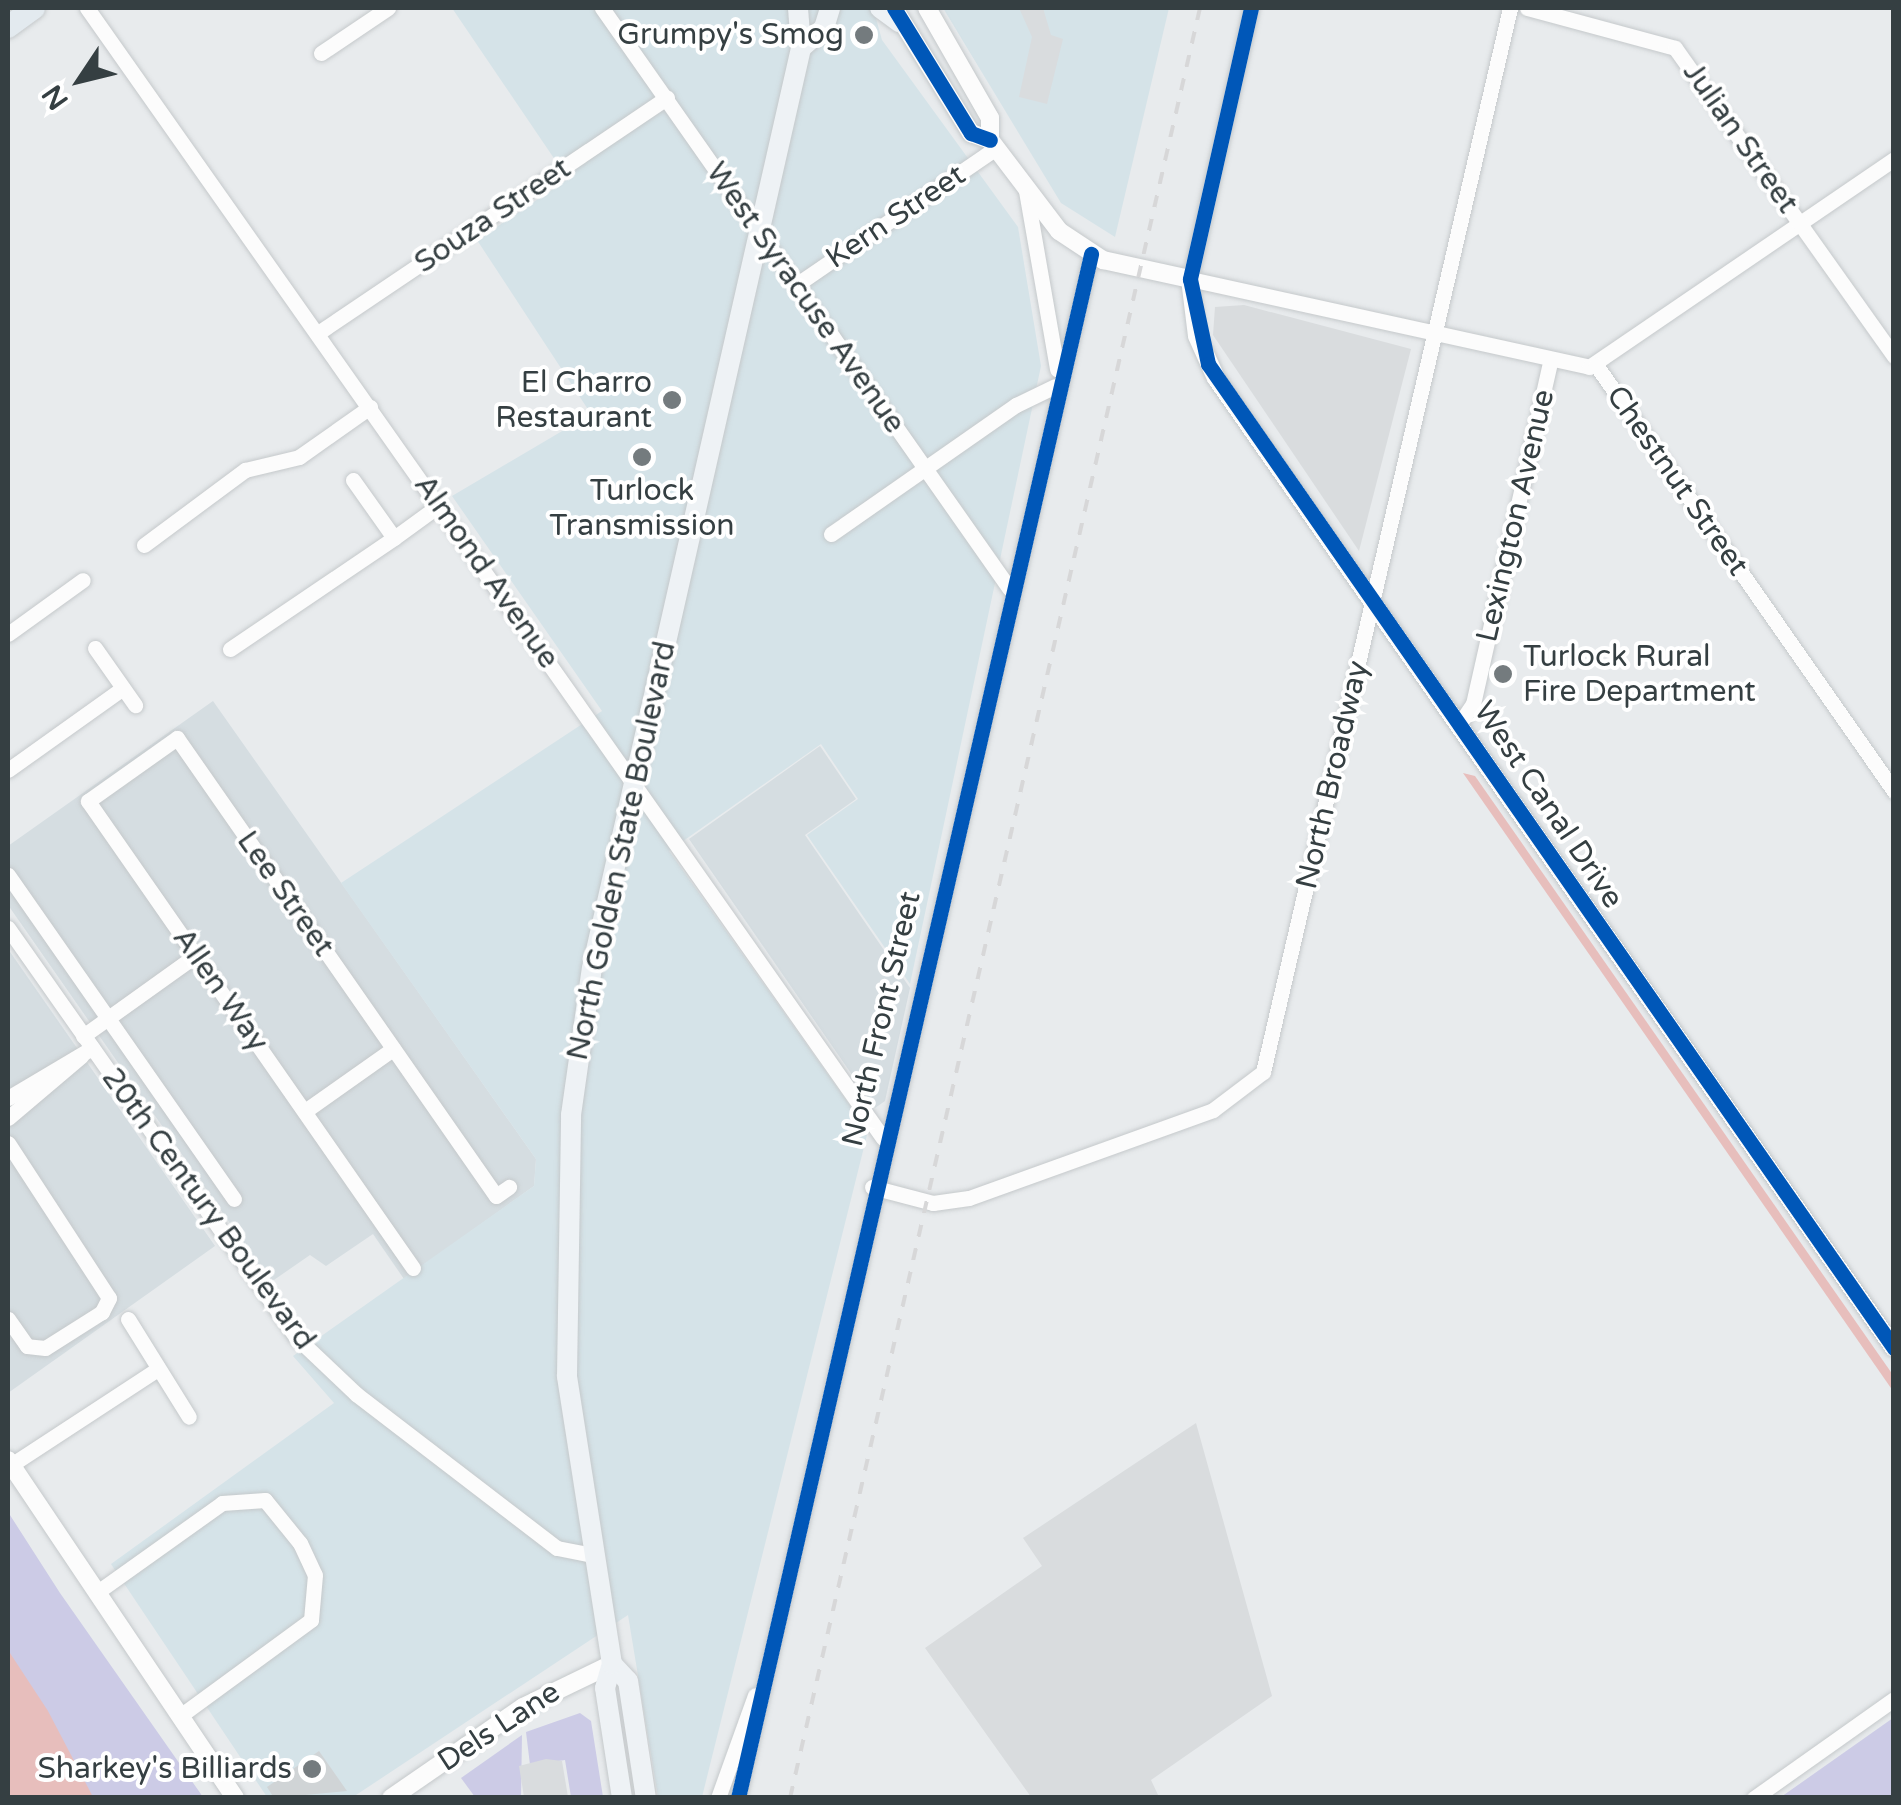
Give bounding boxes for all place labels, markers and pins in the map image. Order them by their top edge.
place label: Grumpy's Smog [617,17,844,53]
marker: Grumpy's Smog [853,24,875,46]
place label: El Charro Restaurant [495,365,652,436]
marker: El Charro Restaurant [661,389,683,411]
marker: Turlock Transmission [631,446,653,468]
place label: Turlock Transmission [549,473,735,544]
place label: Turlock Rural Fire Department [1523,639,1756,710]
marker: Turlock Rural Fire Department [1492,663,1514,685]
place label: Sharkey's Billiards [38,1751,292,1787]
marker: Sharkey's Billiards [301,1758,323,1780]

